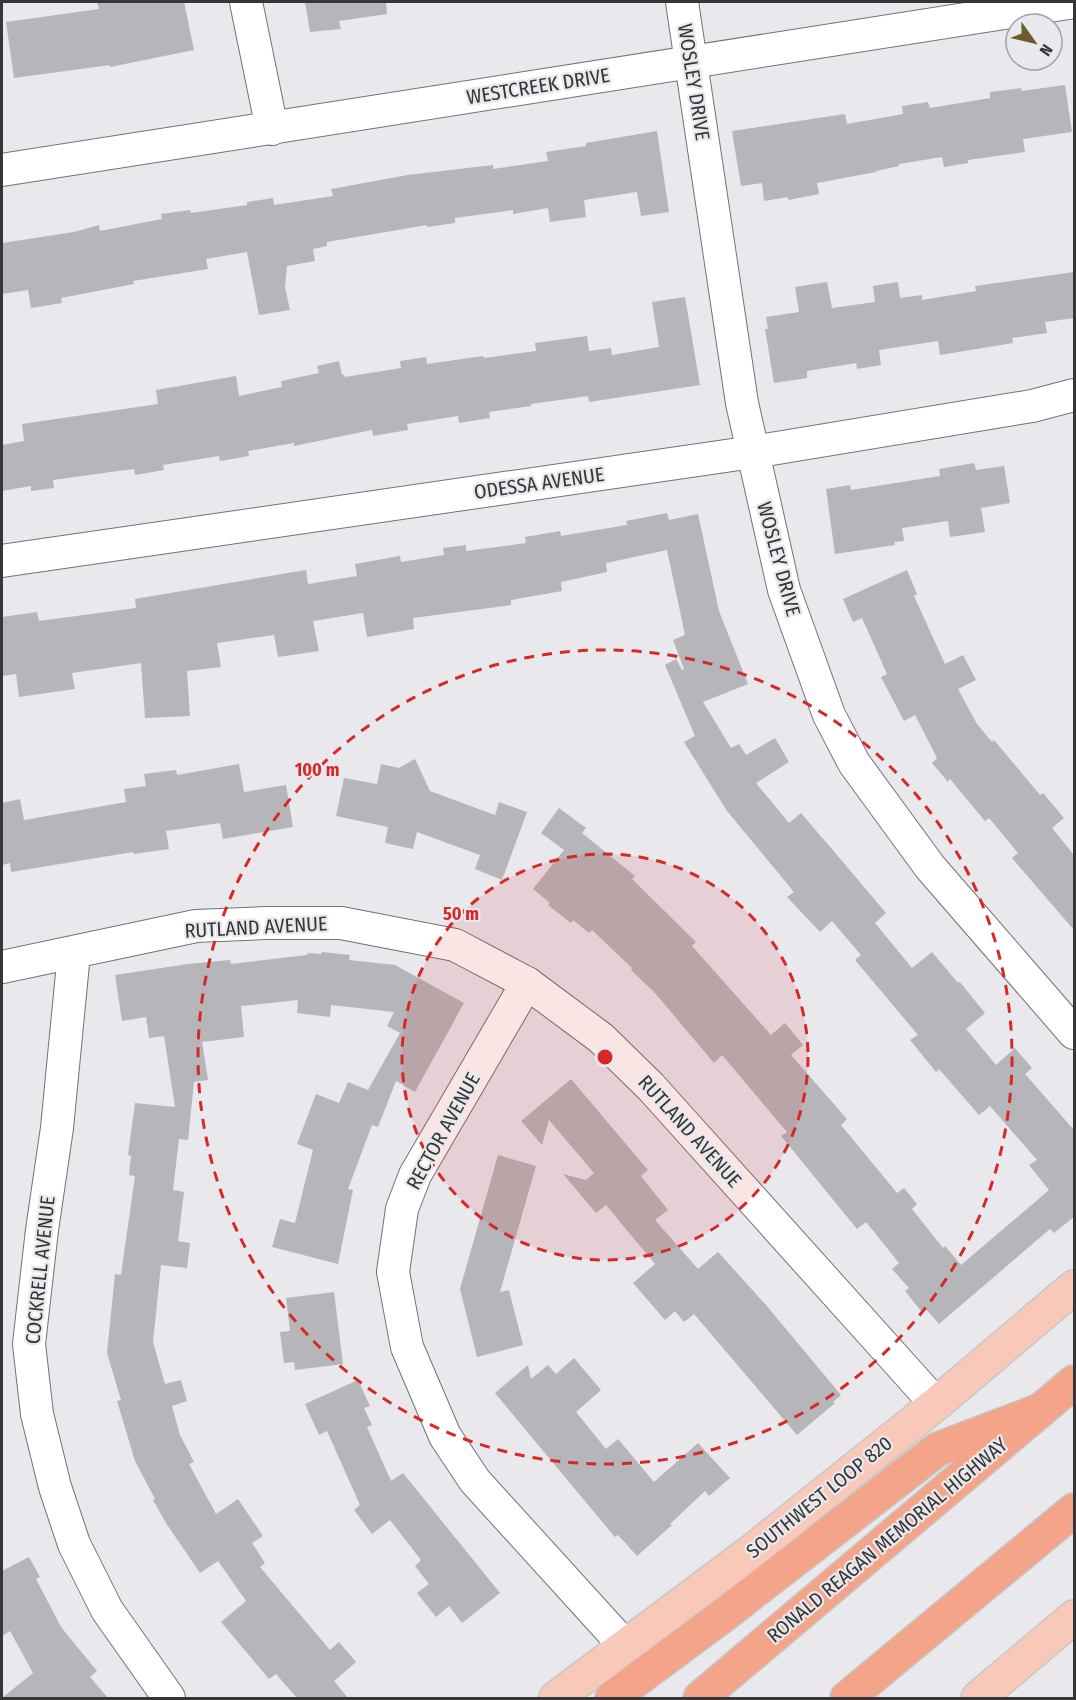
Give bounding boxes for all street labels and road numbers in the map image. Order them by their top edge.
street label: WOSLEY DRIVE [673,22,715,142]
street label: WESTCREEK DRIVE [465,63,611,109]
street label: ODESSA AVENUE [472,462,606,504]
street label: WOSLEY DRIVE [752,499,806,619]
street label: RUTLAND AVENUE [184,911,328,943]
street label: RECTOR AVENUE [401,1068,485,1194]
street label: RUTLAND AVENUE [633,1070,747,1192]
street label: COCKRELL AVENUE [20,1195,60,1345]
street label: SOUTHWEST LOOP 820 [741,1431,897,1563]
street label: RONALD REAGAN MEMORIAL HIGHWAY [762,1432,1012,1648]

